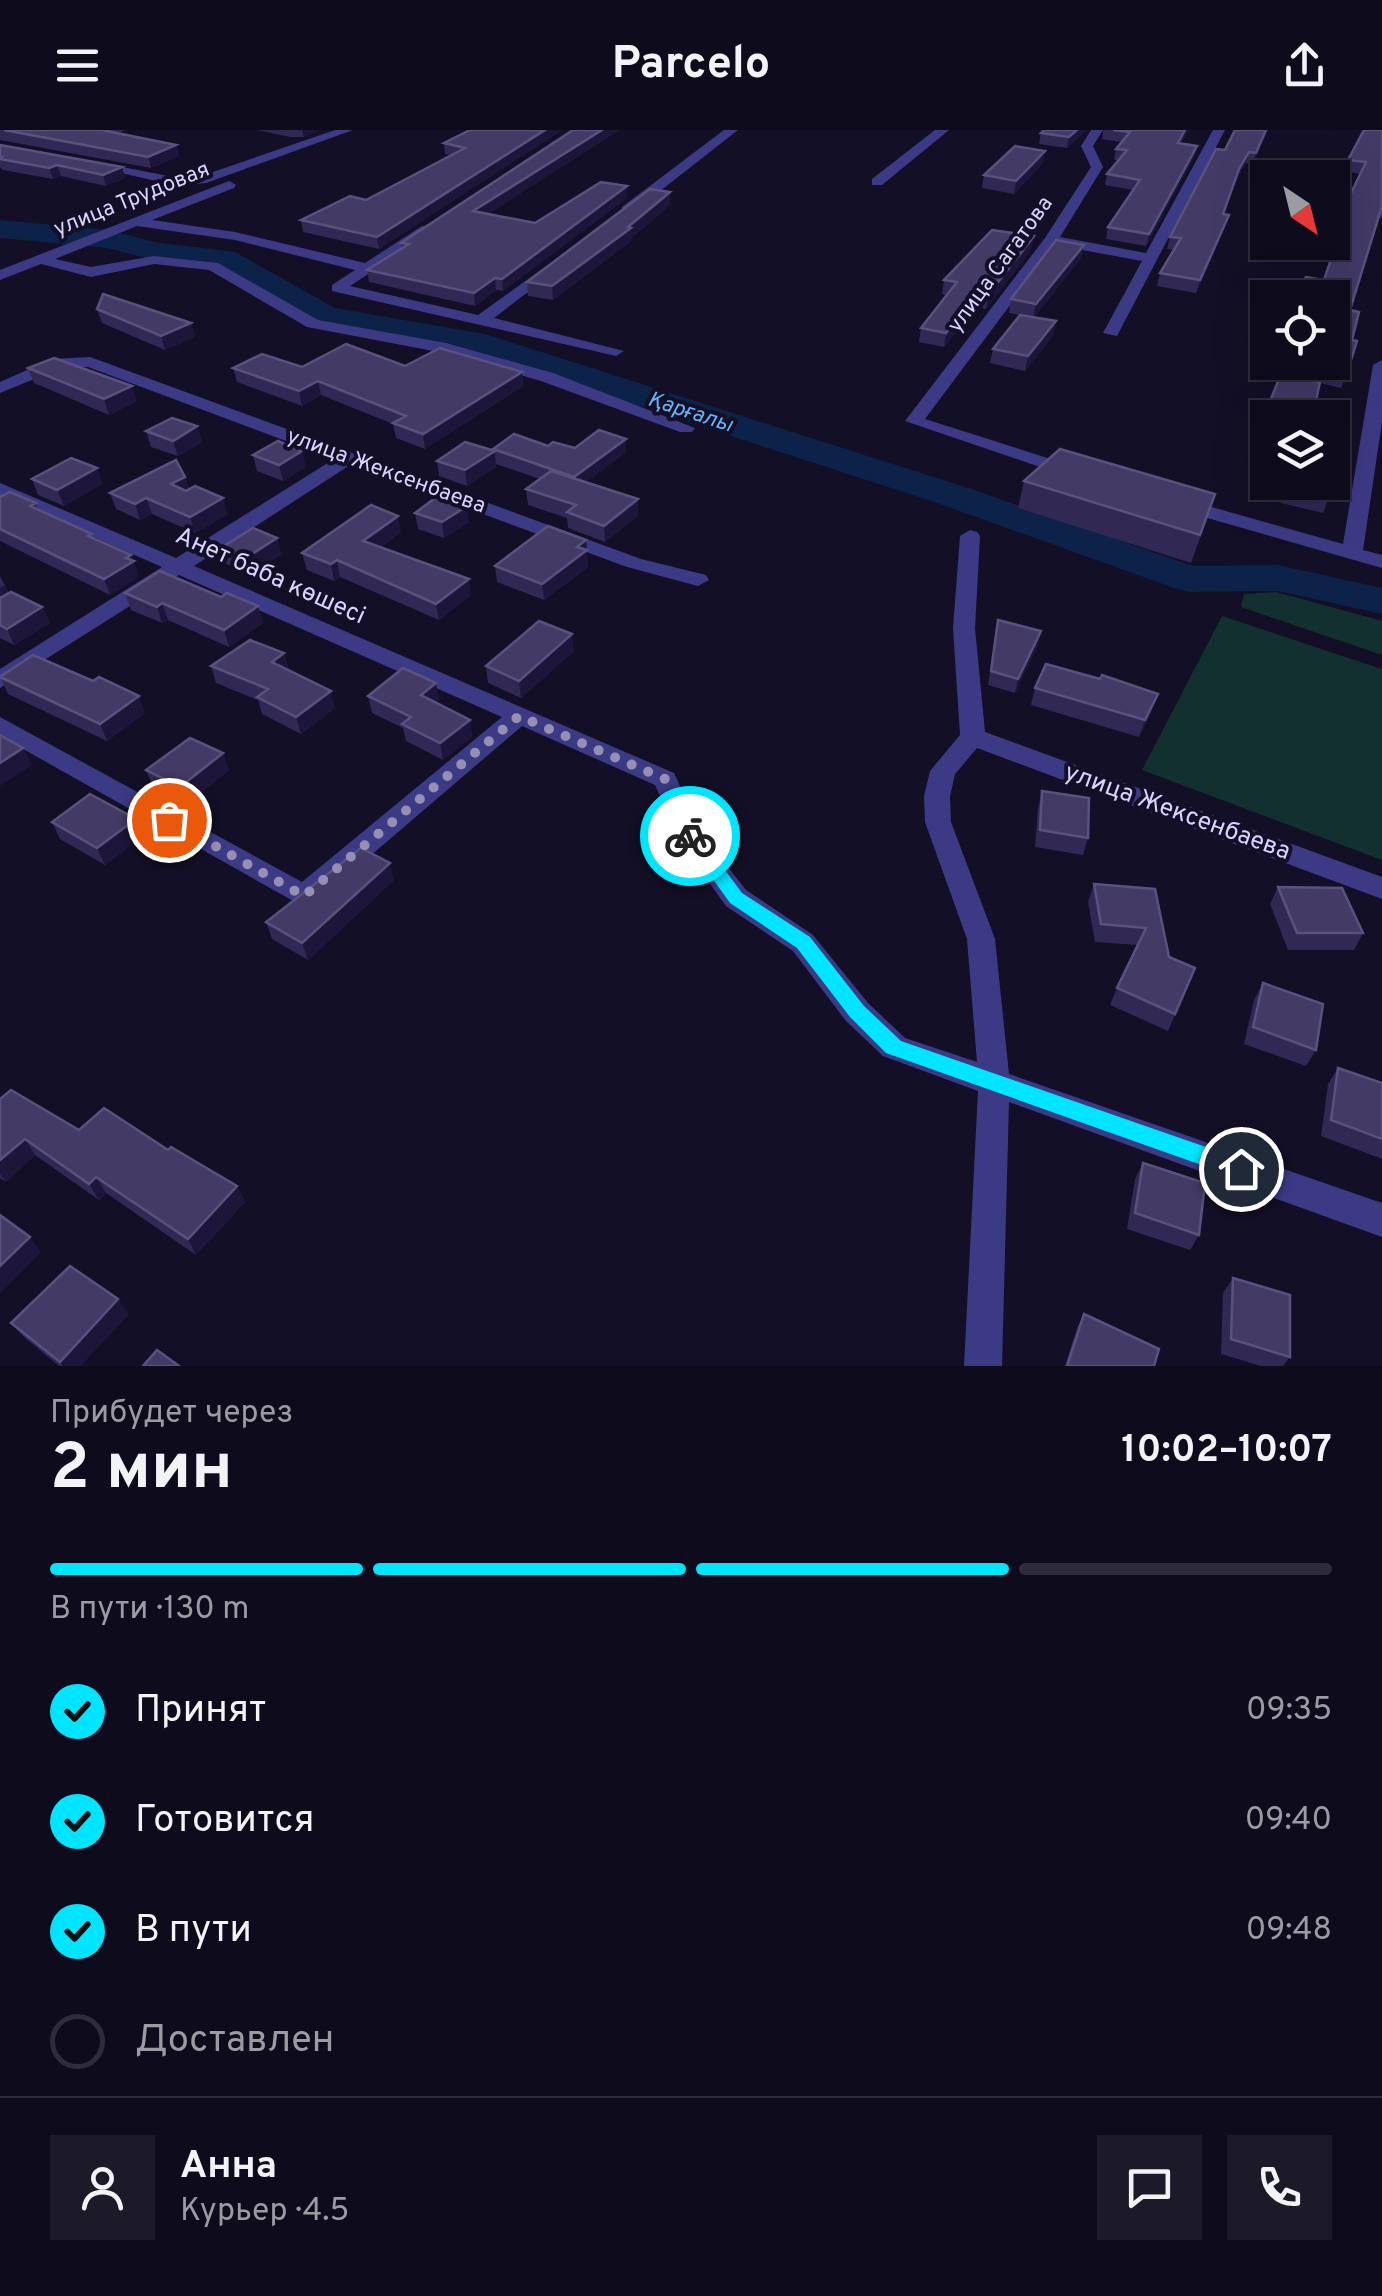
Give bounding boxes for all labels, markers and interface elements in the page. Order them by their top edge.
text: Parcelo [612,37,770,94]
icon: menu [50,38,105,93]
icon: share [1277,38,1332,93]
street label: улица Трудовая [50,156,214,244]
north arrow [1250,160,1350,260]
map controls [1250,160,1350,500]
street label: улица Сагатова [942,191,1060,339]
button: locate [1250,280,1350,380]
water label: Қарғалы [644,387,736,440]
button: layers [1250,400,1350,500]
street label: улица Жексенбаева [283,423,489,521]
street label: Анет баба көшесі [170,521,370,633]
street label: улица Жексенбаева [1060,757,1294,869]
pin [127,778,212,863]
courier [640,786,740,886]
icon: bag [142,793,197,848]
icon: bike [663,809,718,864]
pin [1199,1127,1284,1212]
icon: home [1214,1142,1269,1197]
text: Прибудет через [50,1394,293,1434]
text: 10:02–10:07 [1121,1427,1332,1476]
text: 2 мин [50,1430,233,1512]
text: В пути · 130 m [50,1590,249,1630]
icon: check [50,1684,105,1739]
text: Принят [135,1687,266,1736]
text: 09:35 [1246,1691,1332,1731]
icon: check [50,1794,105,1849]
text: Готовится [135,1797,314,1846]
text: 09:40 [1245,1801,1332,1841]
icon: check [50,1904,105,1959]
text: В пути [135,1907,252,1956]
text: 09:48 [1246,1911,1332,1951]
text: Доставлен [135,2017,334,2066]
button: person [50,2135,155,2240]
button: chat [1097,2135,1202,2240]
button: phone [1227,2135,1332,2240]
text: Анна [180,2143,277,2192]
text: Курьер · 4.5 [180,2192,349,2232]

